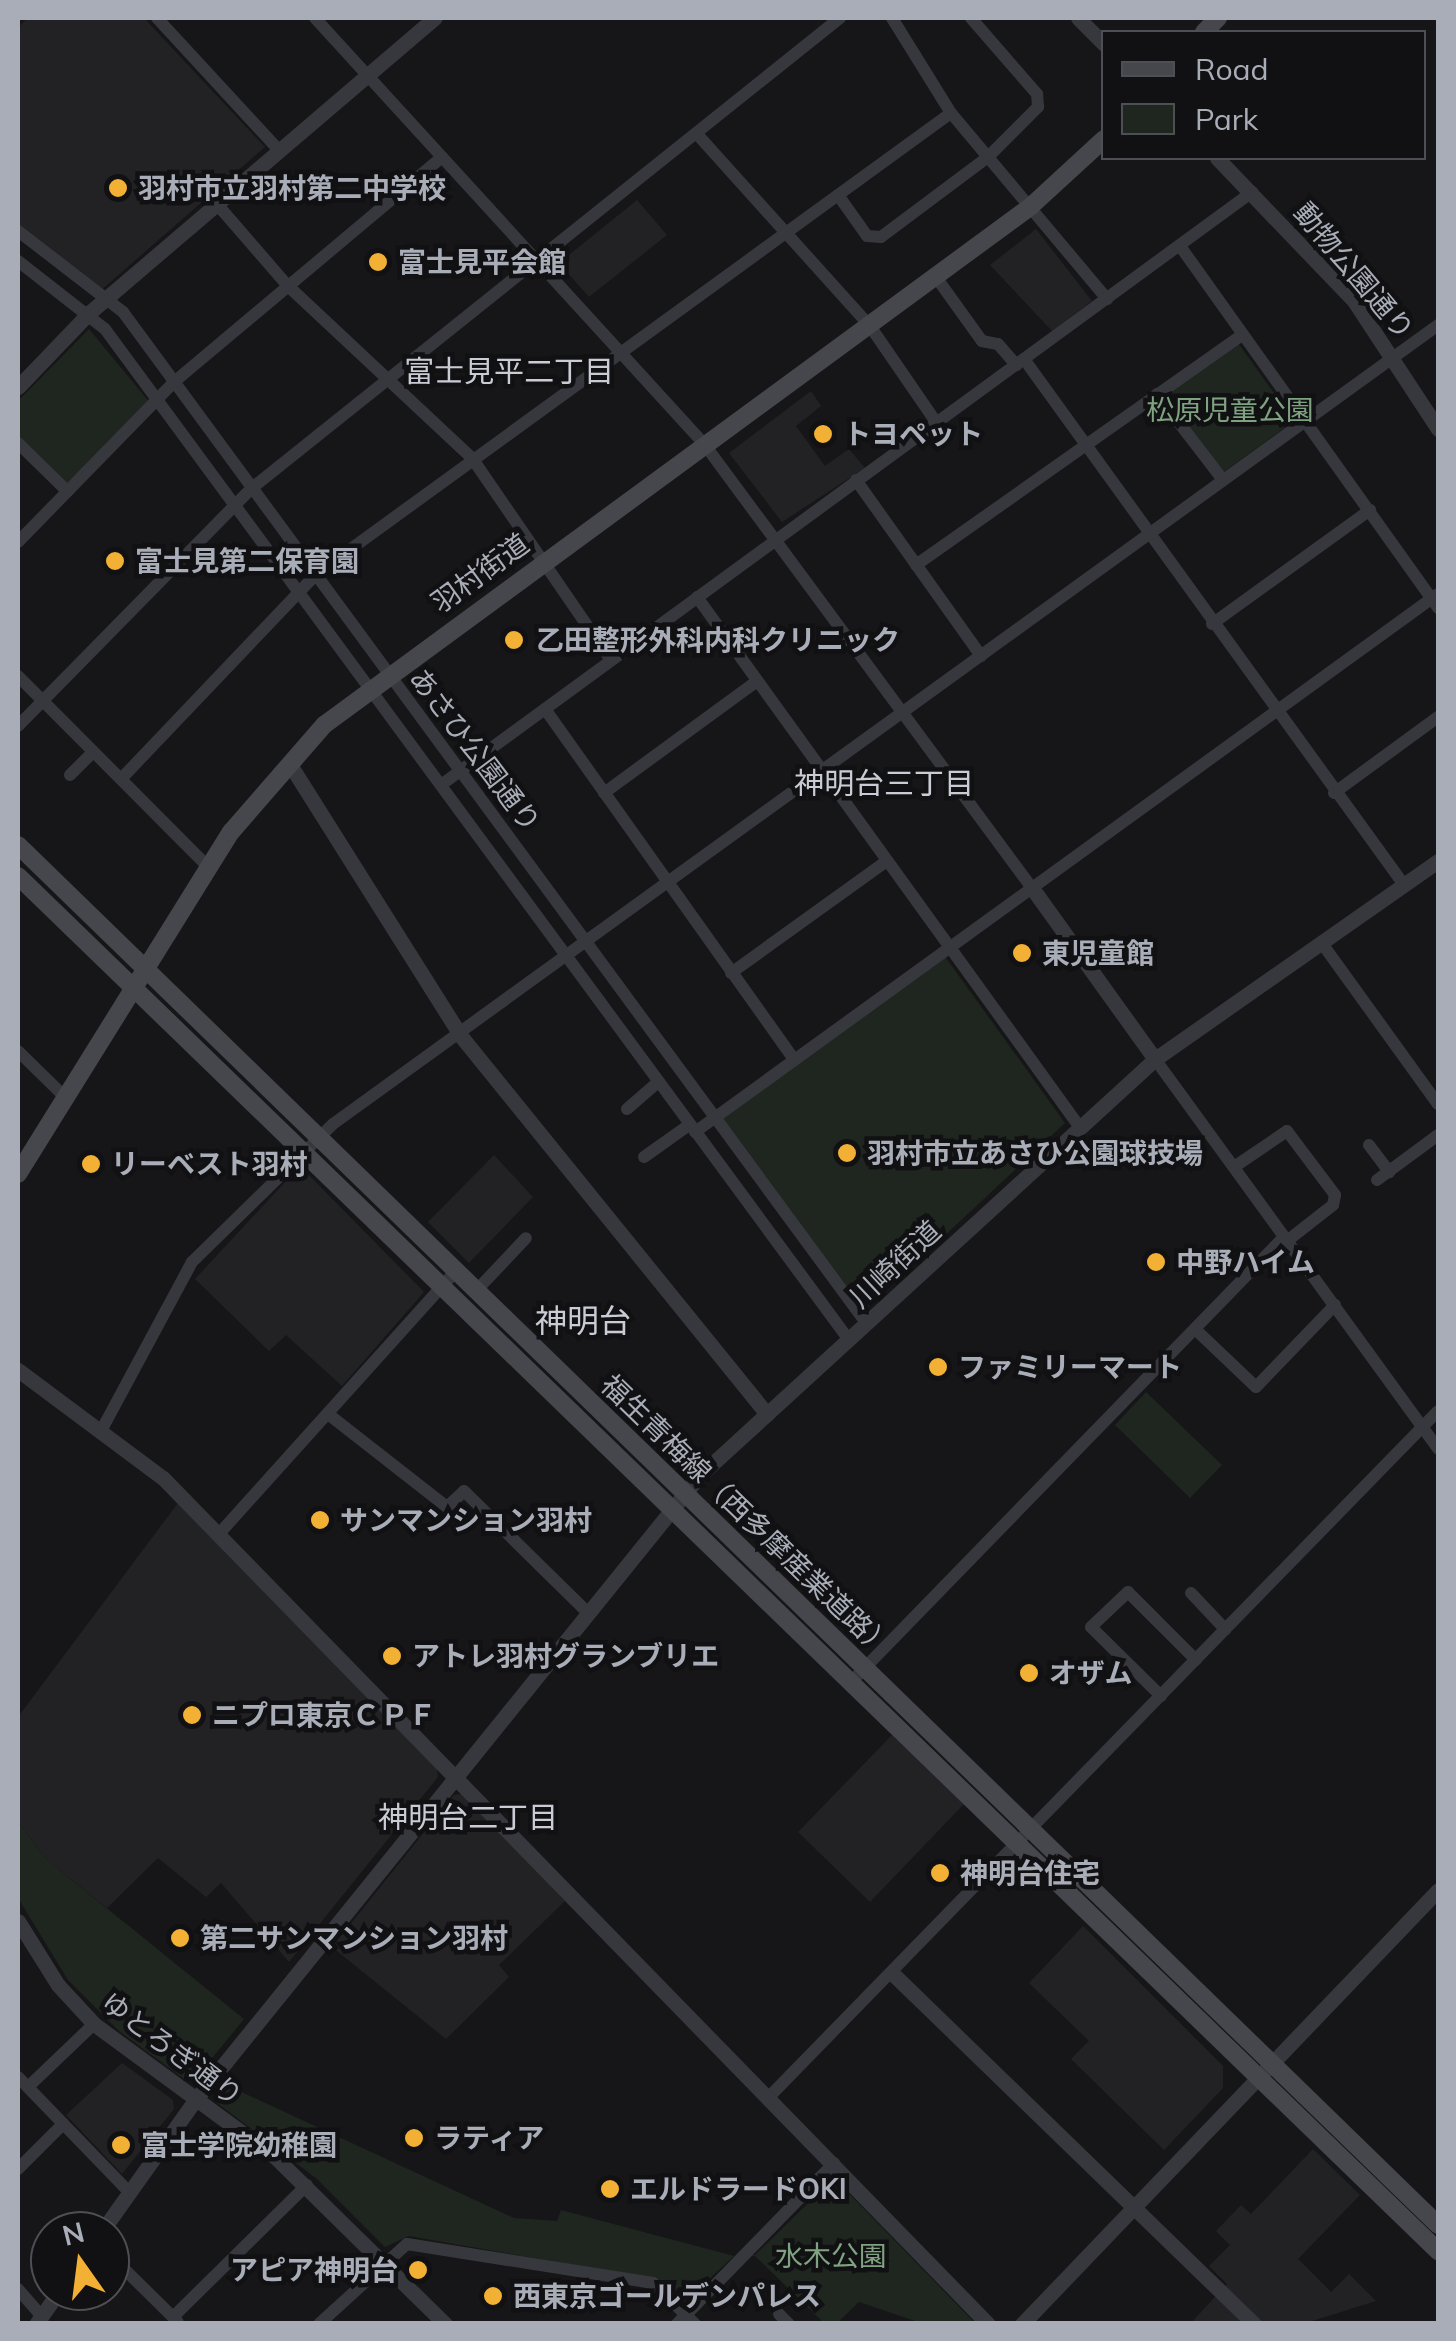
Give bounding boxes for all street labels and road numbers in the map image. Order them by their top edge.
street label: 動物公園通り [1287,196,1421,346]
street label: 羽村街道 [425,526,535,620]
street label: あさひ公園通り [403,662,547,838]
street label: 川崎街道 [843,1214,947,1314]
street label: 福生青梅線（西多摩産業道路） [594,1368,900,1664]
street label: ゆとろぎ通り [95,1985,249,2113]

